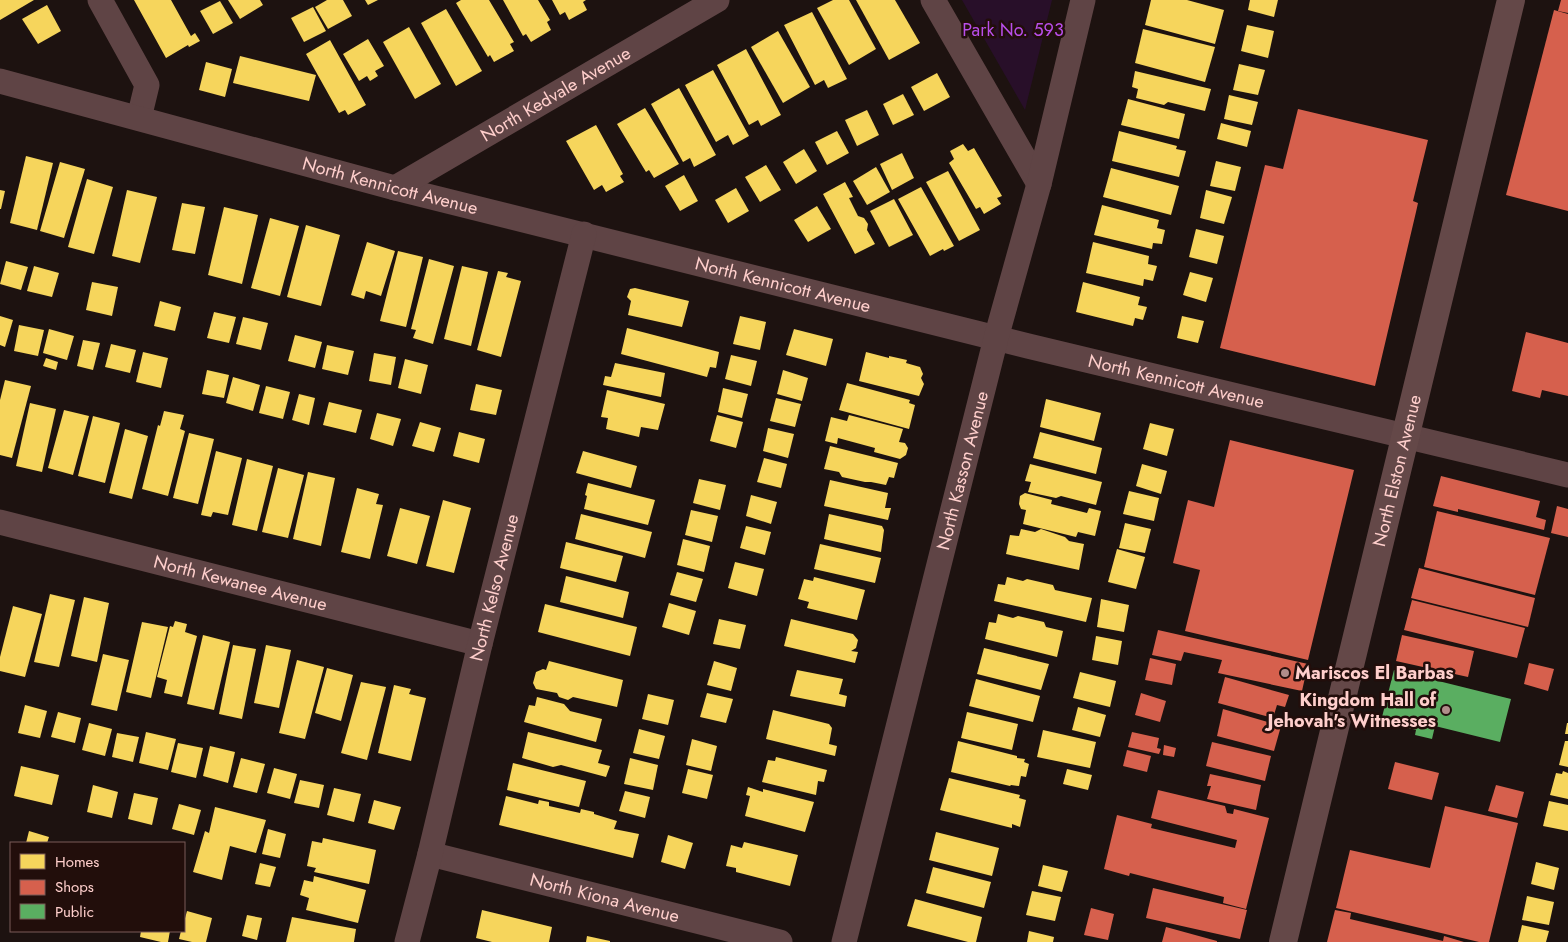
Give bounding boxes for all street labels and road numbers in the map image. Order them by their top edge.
street label: North Kedvale Avenue [476,40,636,148]
street label: North Kennicott Avenue [300,151,481,221]
street label: North Kennicott Avenue [692,250,873,319]
street label: North Kennicott Avenue [1085,348,1267,415]
street label: North Kasson Avenue [930,388,995,553]
street label: North Elston Avenue [1366,392,1428,549]
street label: North Kelso Avenue [463,511,525,664]
street label: North Kewanee Avenue [151,549,330,618]
street label: North Kiona Avenue [527,867,682,929]

